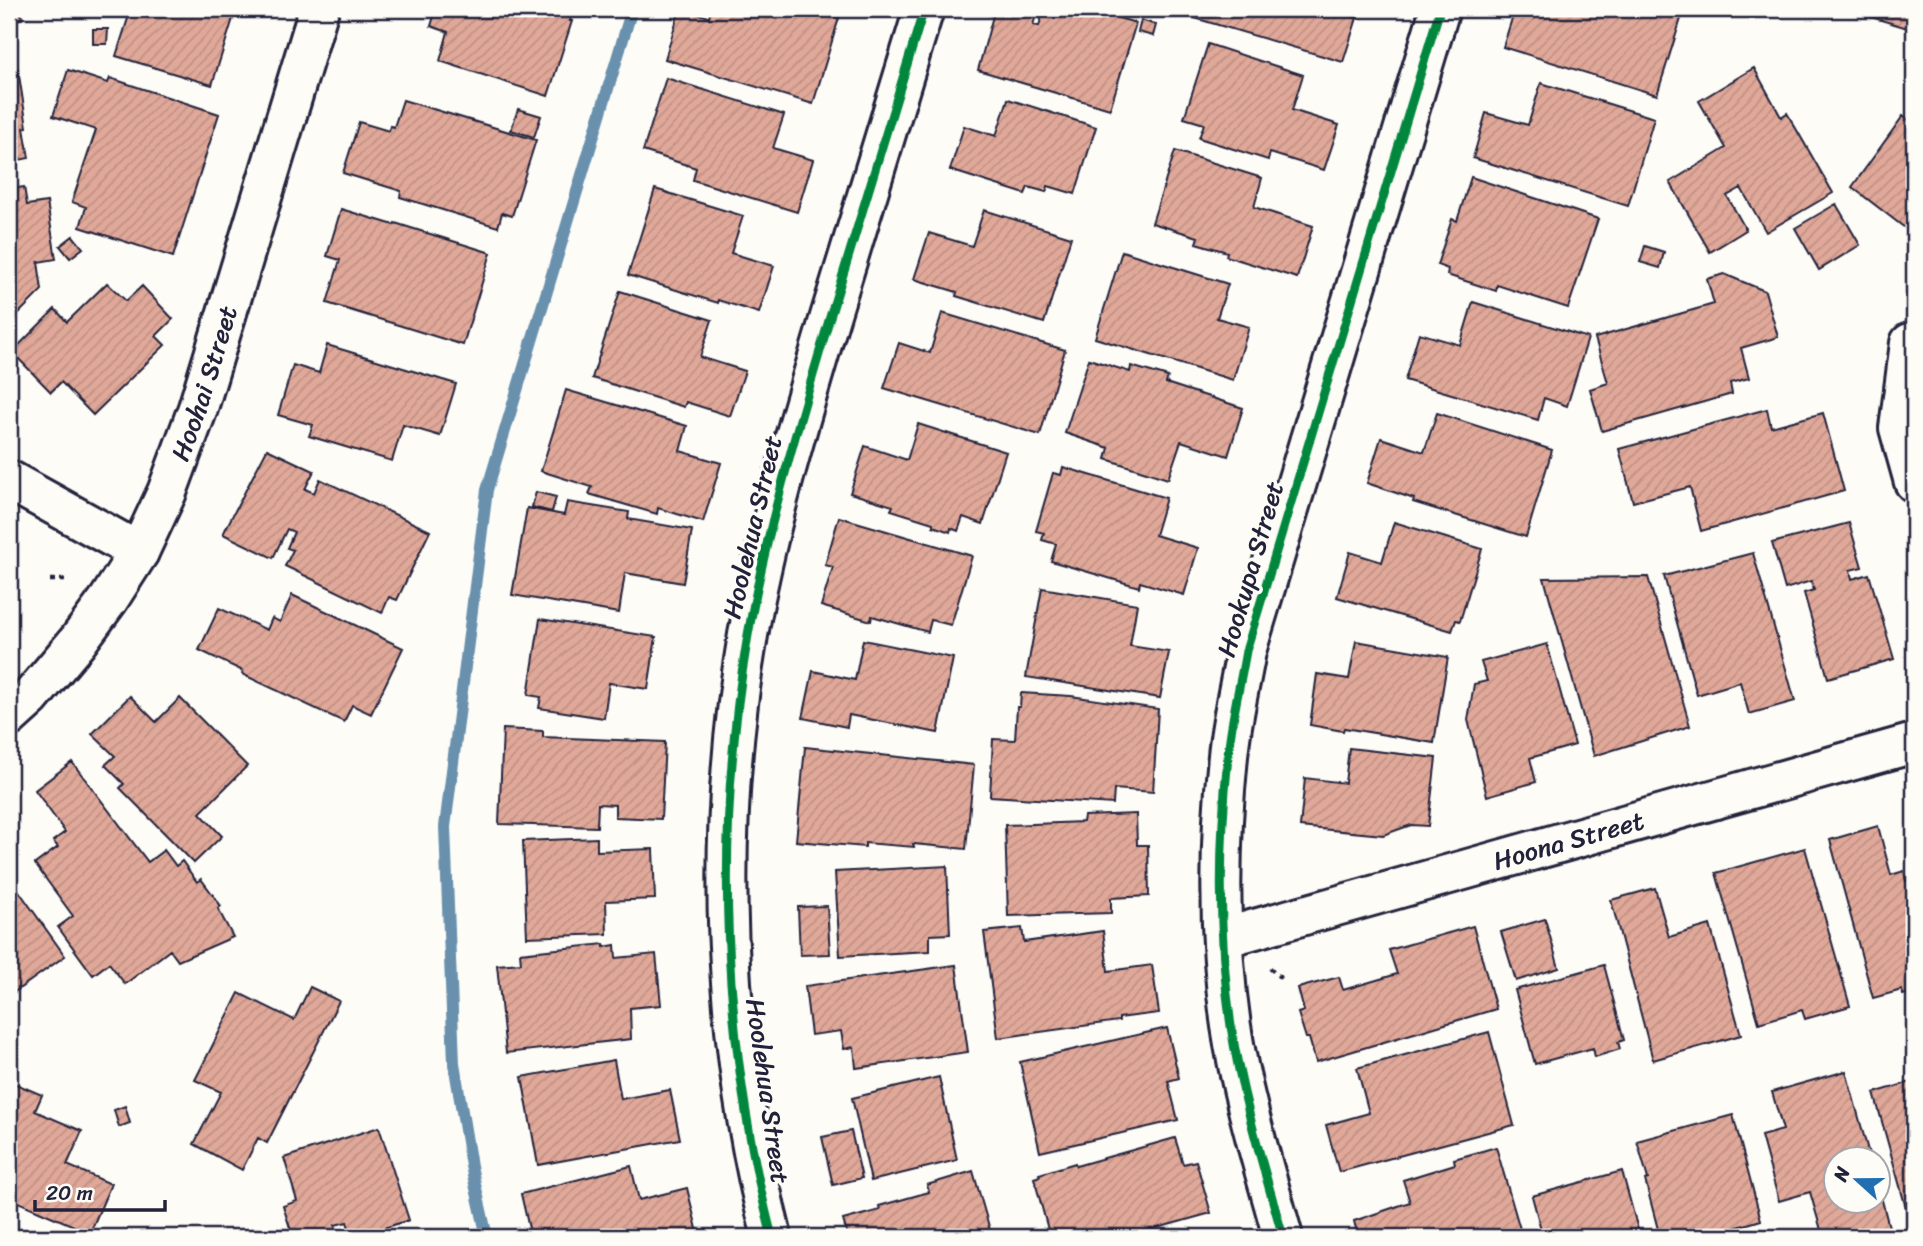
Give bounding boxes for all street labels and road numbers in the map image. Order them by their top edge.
street label: Hoohai Street [157,300,251,468]
street label: Hoolehua Street [709,431,795,623]
street label: Hookupa Street [1203,476,1297,662]
street label: Hoona Street [1488,797,1649,884]
street label: Hoolehua Street [732,995,804,1187]

